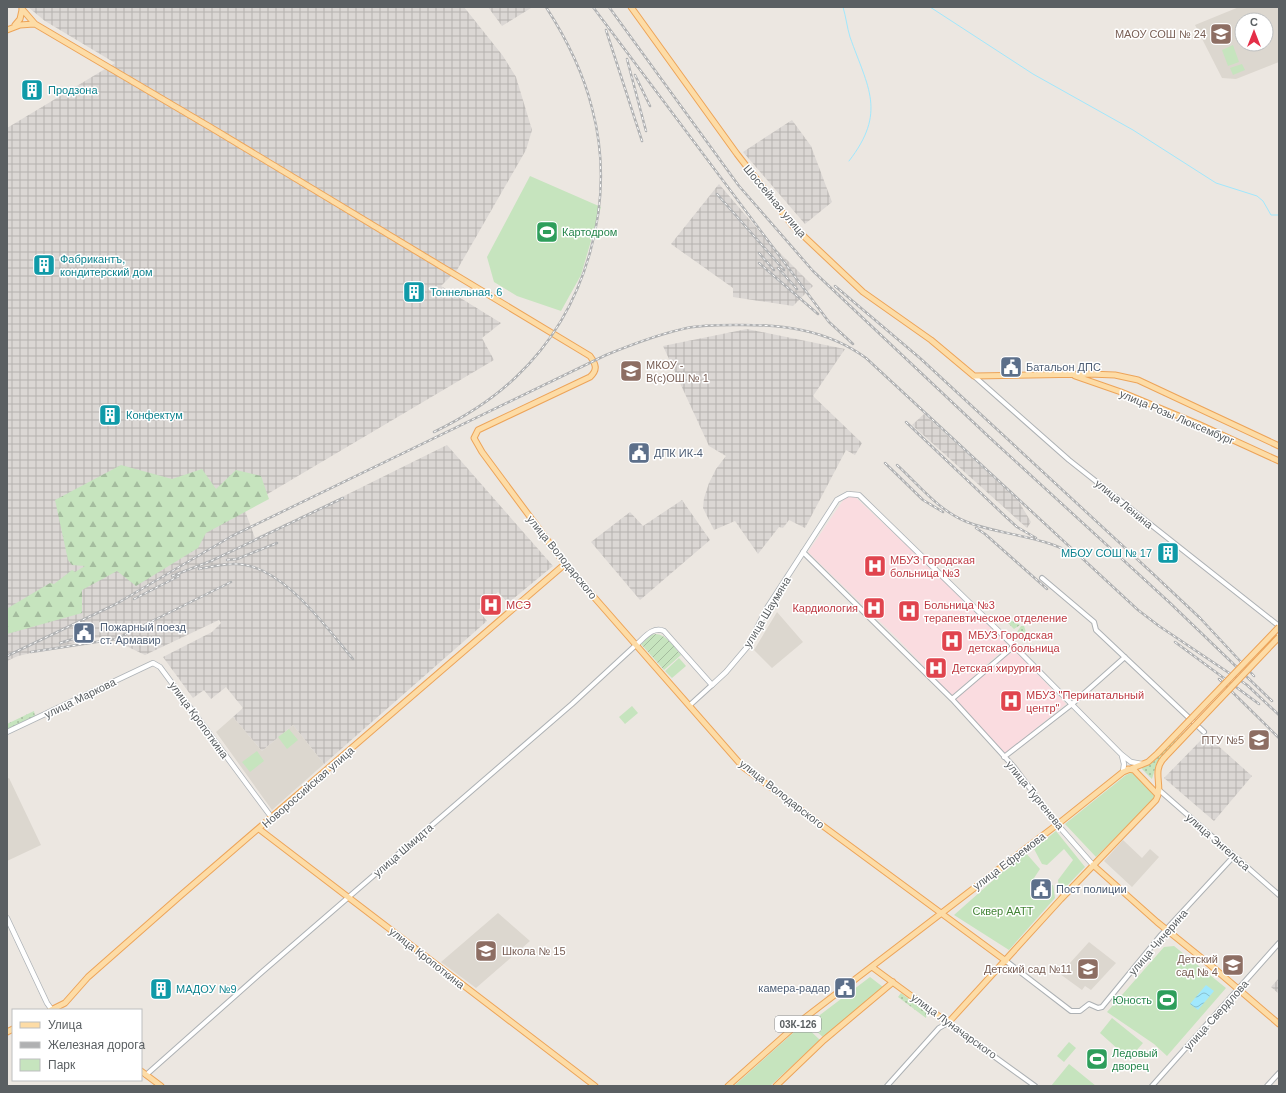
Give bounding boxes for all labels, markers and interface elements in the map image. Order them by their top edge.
north arrow [1234,12,1274,52]
text: С [1250,16,1258,28]
school or university icon: МАОУ СОШ № 24 [1208,21,1234,47]
place label: МАОУ СОШ № 24 [1115,28,1206,40]
building icon: Продзона [19,77,45,103]
place label: Продзона [48,84,98,96]
street label: Шоссейная улица [741,162,809,240]
sports icon: Картодром [534,219,560,245]
place label: Картодром [562,226,617,238]
building icon: Фабрикантъ, кондитерский дом [31,252,57,278]
place label: Фабрикантъ, кондитерский дом [60,253,153,278]
building icon: Тоннельная, 6 [401,279,427,305]
place label: Тоннельная, 6 [430,286,502,298]
public building icon: Батальон ДПС [998,354,1024,380]
school or university icon: МКОУ - В(с)ОШ № 1 [618,358,644,384]
place label: МКОУ - В(с)ОШ № 1 [646,359,709,384]
place label: Батальон ДПС [1026,361,1101,373]
street label: улица Розы Люксембург [1118,387,1236,447]
building icon: Конфектум [97,402,123,428]
place label: Конфектум [126,409,183,421]
public building icon: ДПК ИК-4 [626,440,652,466]
place label: ДПК ИК-4 [654,447,703,459]
street label: улица Ленина [1093,477,1156,532]
street label: улица Володарского [525,513,599,601]
building icon: МБОУ СОШ № 17 [1155,540,1181,566]
place label: МБОУ СОШ № 17 [1061,547,1152,559]
hospital icon: МБУЗ Городская больница №3 [862,553,888,579]
place label: МБУЗ Городская больница №3 [890,554,975,579]
street label: улица Шаумяна [741,574,793,650]
hospital icon: МСЭ [478,592,504,618]
hospital icon: Кардиология [861,595,887,621]
hospital icon: Больница №3 терапевтическое отделение [896,598,922,624]
place label: МСЭ [506,599,531,611]
place label: Больница №3 терапевтическое отделение [924,599,1067,624]
place label: Кардиология [792,602,858,614]
public building icon: Пожарный поезд ст. Армавир [71,620,97,646]
place label: Пожарный поезд ст. Армавир [100,621,186,646]
hospital icon: МБУЗ Городская детская больница [939,628,965,654]
place label: МБУЗ Городская детская больница [968,629,1061,654]
hospital icon: Детская хирургия [923,655,949,681]
place label: Детская хирургия [952,662,1041,674]
street label: улица Маркова [42,675,118,720]
street label: улица Кропоткина [167,679,231,761]
hospital icon: МБУЗ "Перинатальный центр" [998,688,1024,714]
place label: МБУЗ "Перинатальный центр" [1026,689,1144,714]
school or university icon: ПТУ №5 [1246,727,1272,753]
place label: ПТУ №5 [1201,734,1244,746]
street label: Новороссийская улица [260,743,357,830]
street label: улица Володарского [737,757,827,831]
street label: улица Тургенева [1004,758,1067,832]
street label: улица Энгельса [1184,811,1253,874]
street label: улица Шмидта [371,820,436,879]
street label: улица Ефремова [970,829,1048,892]
public building icon: Пост полиции [1028,876,1054,902]
place label: Пост полиции [1056,883,1127,895]
park label: Сквер ААТТ [972,905,1034,917]
street label: улица Чичерина [1126,906,1190,977]
street label: улица Кропоткина [387,925,468,992]
school or university icon: Школа № 15 [473,938,499,964]
place label: Школа № 15 [502,945,566,957]
school or university icon: Детский сад № 4 [1220,952,1246,978]
place label: Детский сад № 4 [1176,953,1218,978]
school or university icon: Детский сад №11 [1075,956,1101,982]
place label: Детский сад №11 [984,963,1072,975]
public building icon: камера-радар [832,975,858,1001]
building icon: МАДОУ №9 [148,976,174,1002]
street label: улица Свердлова [1181,977,1251,1052]
place label: камера-радар [758,982,830,994]
place label: МАДОУ №9 [176,983,237,995]
sports icon: Юность [1154,987,1180,1013]
street label: улица Луначарского [909,991,999,1061]
place label: Юность [1112,994,1152,1006]
legend [12,1009,142,1081]
road number: 03К-126 [775,1016,821,1032]
text: Улица [48,1018,82,1032]
text: Железная дорога [48,1038,145,1052]
sports icon: Ледовый дворец [1084,1046,1110,1072]
place label: Ледовый дворец [1112,1047,1158,1072]
text: Парк [48,1058,76,1072]

